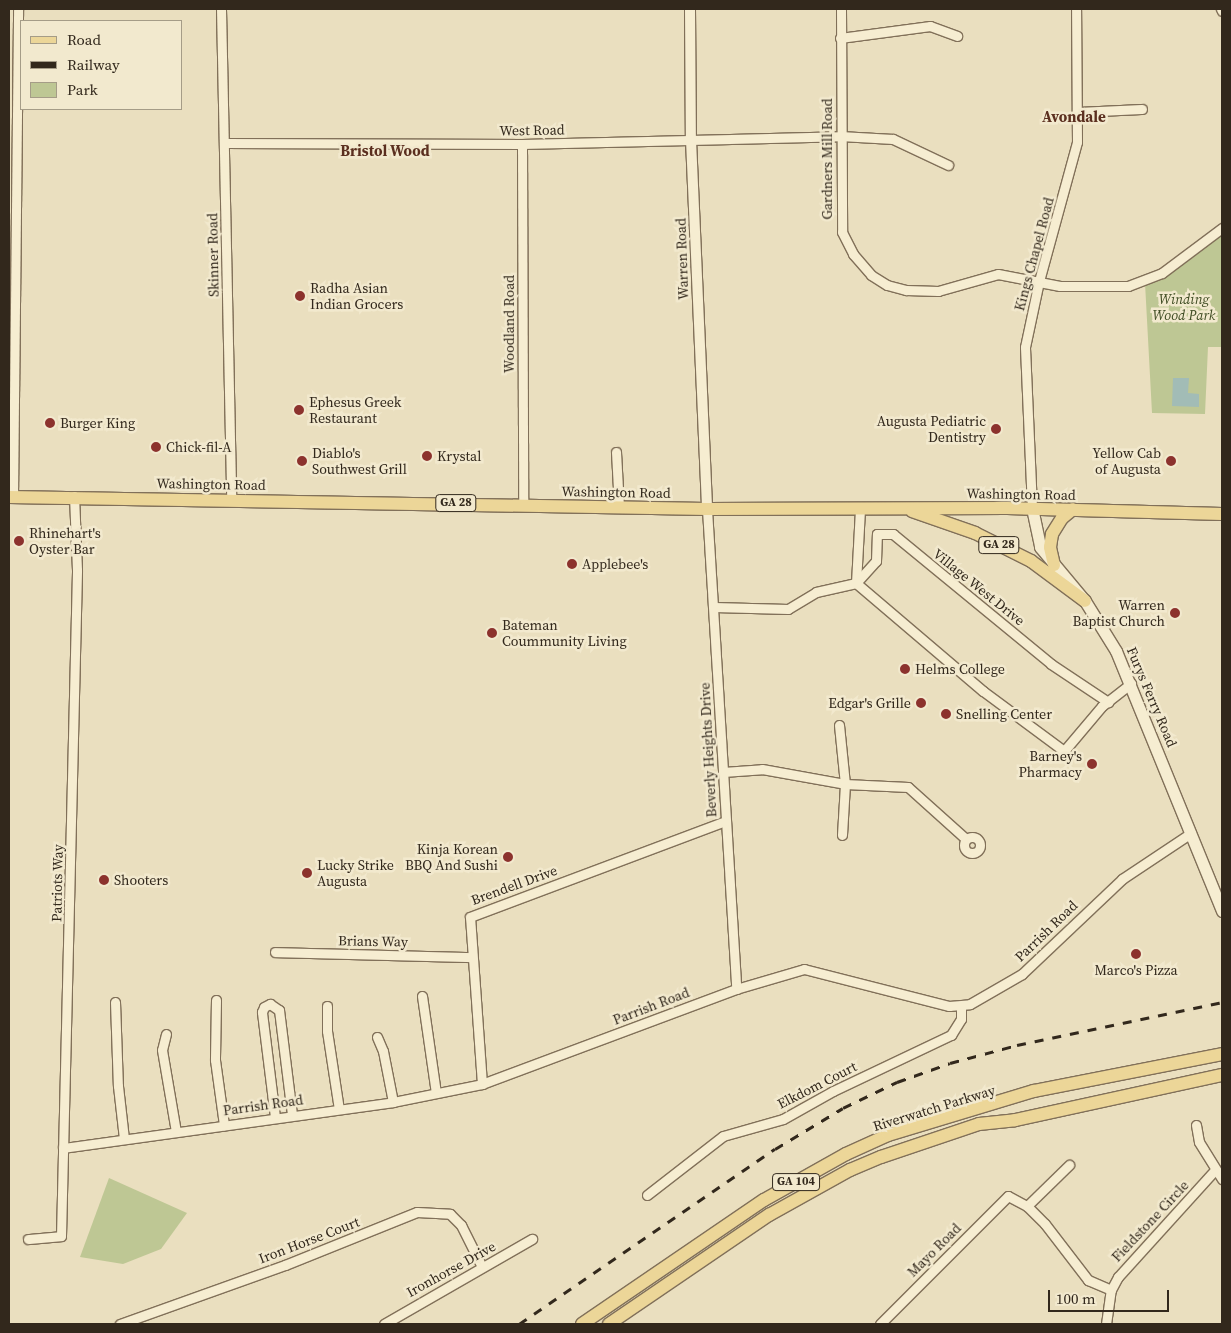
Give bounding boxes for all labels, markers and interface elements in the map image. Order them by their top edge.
legend [20,20,182,110]
text: Road [67,29,101,50]
text: Railway [67,54,120,75]
text: Park [67,79,98,100]
street label: Gardners Mill Road [819,98,835,220]
district label: Avondale [1042,108,1106,126]
street label: West Road [499,121,565,139]
district label: Bristol Wood [340,142,430,160]
street label: Kings Chapel Road [1011,195,1057,313]
street label: Skinner Road [204,213,222,297]
street label: Warren Road [672,218,692,300]
street label: Woodland Road [501,275,517,373]
place label: Radha Asian Indian Grocers [310,280,403,312]
marker: Radha Asian Indian Grocers [294,290,306,302]
park label: Winding Wood Park [1153,291,1215,324]
place label: Ephesus Greek Restaurant [309,394,401,427]
marker: Ephesus Greek Restaurant [293,404,305,416]
place label: Augusta Pediatric Dentistry [877,413,986,446]
place label: Burger King [60,415,135,431]
marker: Burger King [44,417,56,429]
marker: Augusta Pediatric Dentistry [990,423,1002,435]
place label: Chick-fil-A [166,439,232,455]
marker: Chick-fil-A [150,441,162,453]
place label: Diablo's Southwest Grill [312,445,407,478]
place label: Yellow Cab of Augusta [1092,445,1161,478]
place label: Krystal [437,448,481,464]
marker: Krystal [421,450,433,462]
marker: Diablo's Southwest Grill [296,455,308,467]
marker: Yellow Cab of Augusta [1165,455,1177,467]
street label: Washington Road [156,475,266,493]
street label: Washington Road [561,483,671,501]
street label: Washington Road [966,485,1076,503]
road number: GA 28 [435,493,477,512]
place label: Rhinehart's Oyster Bar [29,525,101,558]
marker: Rhinehart's Oyster Bar [13,535,25,547]
road number: GA 28 [978,536,1020,554]
street label: Village West Drive [930,545,1028,629]
place label: Applebee's [582,556,648,572]
marker: Applebee's [566,558,578,570]
place label: Warren Baptist Church [1073,597,1165,630]
marker: Warren Baptist Church [1169,607,1181,619]
place label: Bateman Coummunity Living [502,617,627,650]
marker: Bateman Coummunity Living [486,627,498,639]
street label: Furys Ferry Road [1123,644,1181,750]
place label: Helms College [915,661,1005,677]
marker: Helms College [899,663,911,675]
street label: Beverly Heights Drive [696,682,720,818]
place label: Edgar's Grille [828,695,911,711]
marker: Edgar's Grille [915,697,927,709]
place label: Snelling Center [956,706,1052,722]
marker: Snelling Center [940,708,952,720]
place label: Barney's Pharmacy [1019,748,1082,780]
marker: Barney's Pharmacy [1086,758,1098,770]
place label: Kinja Korean BBQ And Sushi [405,841,498,874]
street label: Patriots Way [48,844,66,922]
marker: Kinja Korean BBQ And Sushi [502,851,514,863]
place label: Lucky Strike Augusta [317,857,394,890]
street label: Brendell Drive [469,862,559,908]
marker: Lucky Strike Augusta [301,867,313,879]
place label: Shooters [114,872,168,888]
marker: Shooters [98,874,110,886]
street label: Parrish Road [1011,897,1081,965]
street label: Brians Way [338,932,408,950]
marker: Marco's Pizza [1130,948,1142,960]
place label: Marco's Pizza [1094,962,1178,978]
street label: Parrish Road [610,984,692,1028]
street label: Elkdom Court [775,1058,859,1112]
street label: Riverwatch Parkway [871,1081,997,1135]
street label: Parrish Road [222,1091,304,1119]
road number: GA 104 [771,1172,821,1192]
street label: Fieldstone Circle [1108,1177,1192,1265]
street label: Iron Horse Court [256,1213,362,1267]
street label: Mayo Road [904,1220,964,1280]
street label: Ironhorse Drive [404,1238,498,1300]
scale bar [1051,1280,1172,1312]
text: 100 m [1056,1288,1096,1309]

